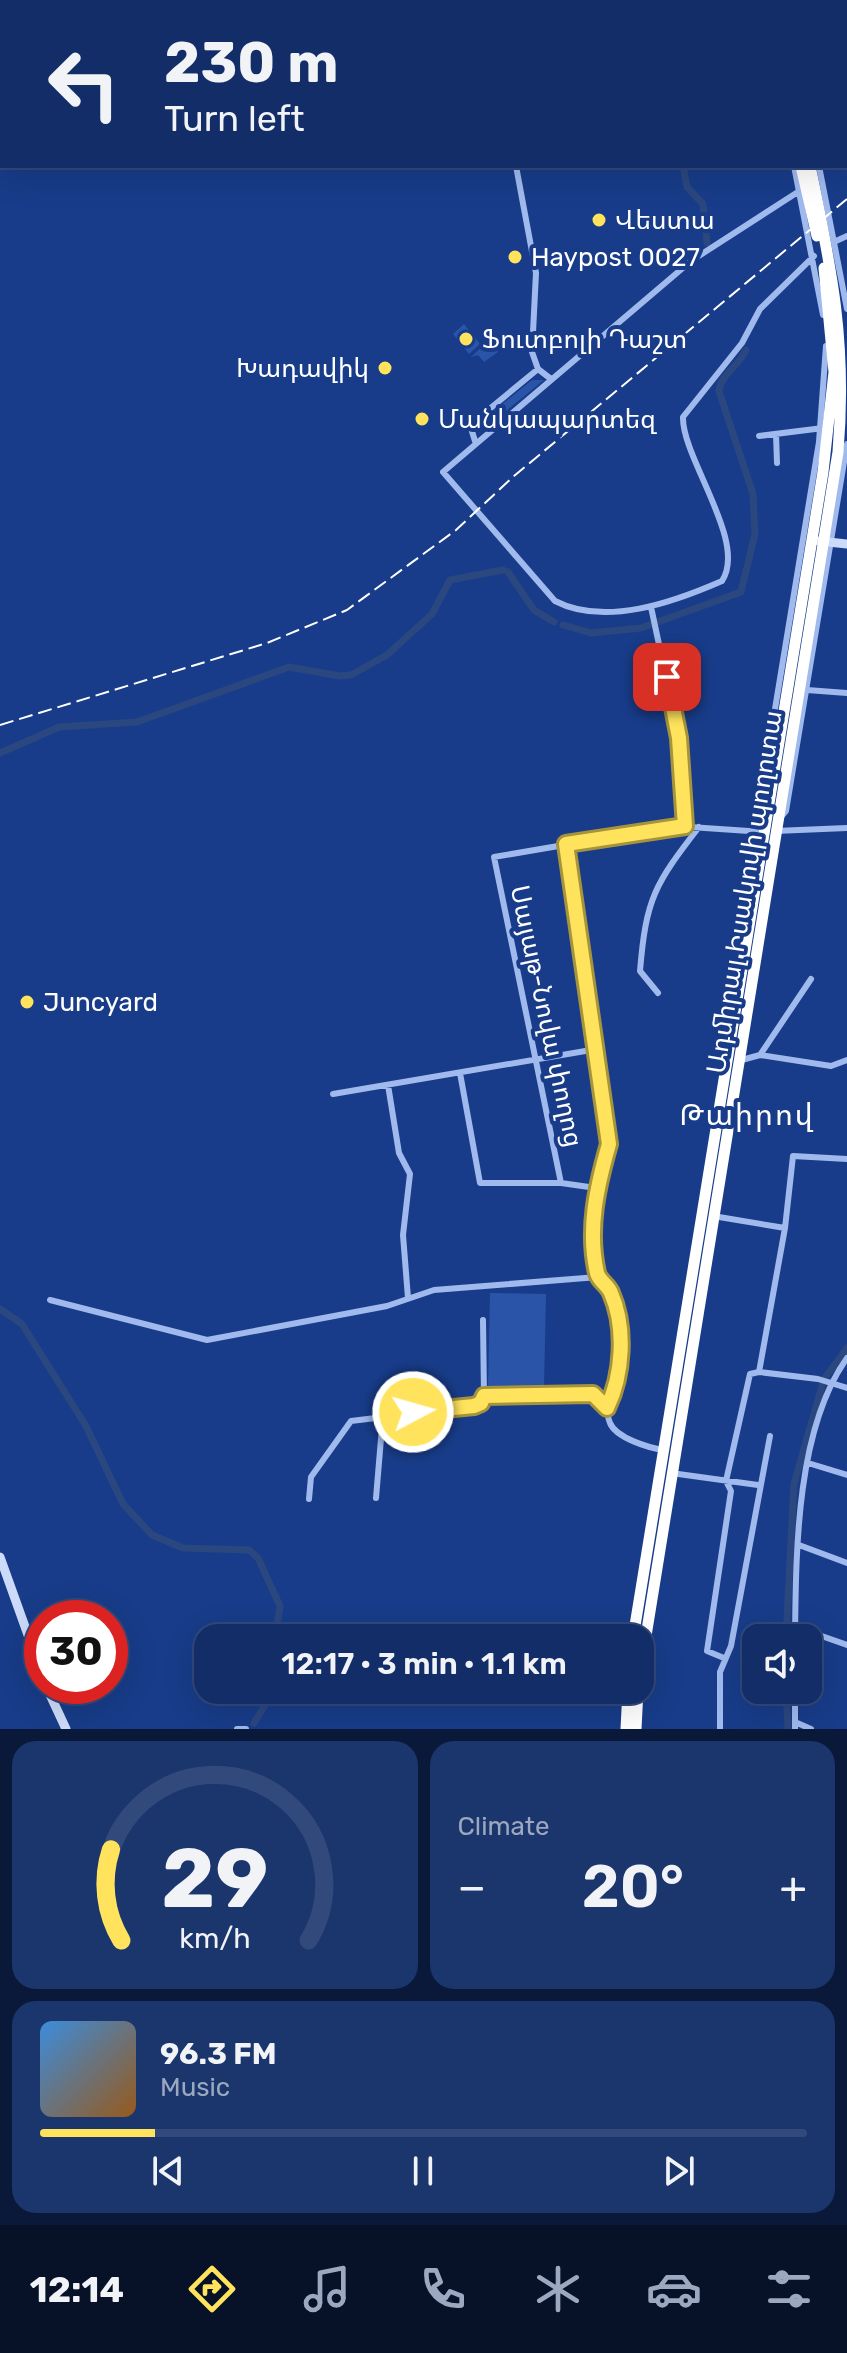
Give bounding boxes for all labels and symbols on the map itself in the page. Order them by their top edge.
place label: Վեստա [615,205,715,236]
marker: Վեստա [590,211,608,229]
place label: Haypost 0027 [531,242,700,273]
marker: Haypost 0027 [506,248,524,266]
place label: Ֆուտբոլի Դաշտ [482,324,687,355]
marker: Ֆուտբոլի Դաշտ [457,330,475,348]
place label: Խադավիկ [236,353,369,384]
marker: Խադավիկ [376,359,394,377]
place label: Մանկապարտեզ [438,404,657,435]
marker: Մանկապարտեզ [413,410,431,428]
pin [633,643,701,711]
street label: Ադմիրալ Իսակովի պողոտա [700,708,789,1076]
street label: Սայաթ-Նովա փողոց [504,882,589,1150]
place label: Juncyard [43,987,158,1018]
marker: Juncyard [18,993,36,1011]
district label: Թաիրով [679,1097,815,1133]
position arrow [371,1370,455,1454]
speed limit sign: 30 [24,1600,128,1704]

